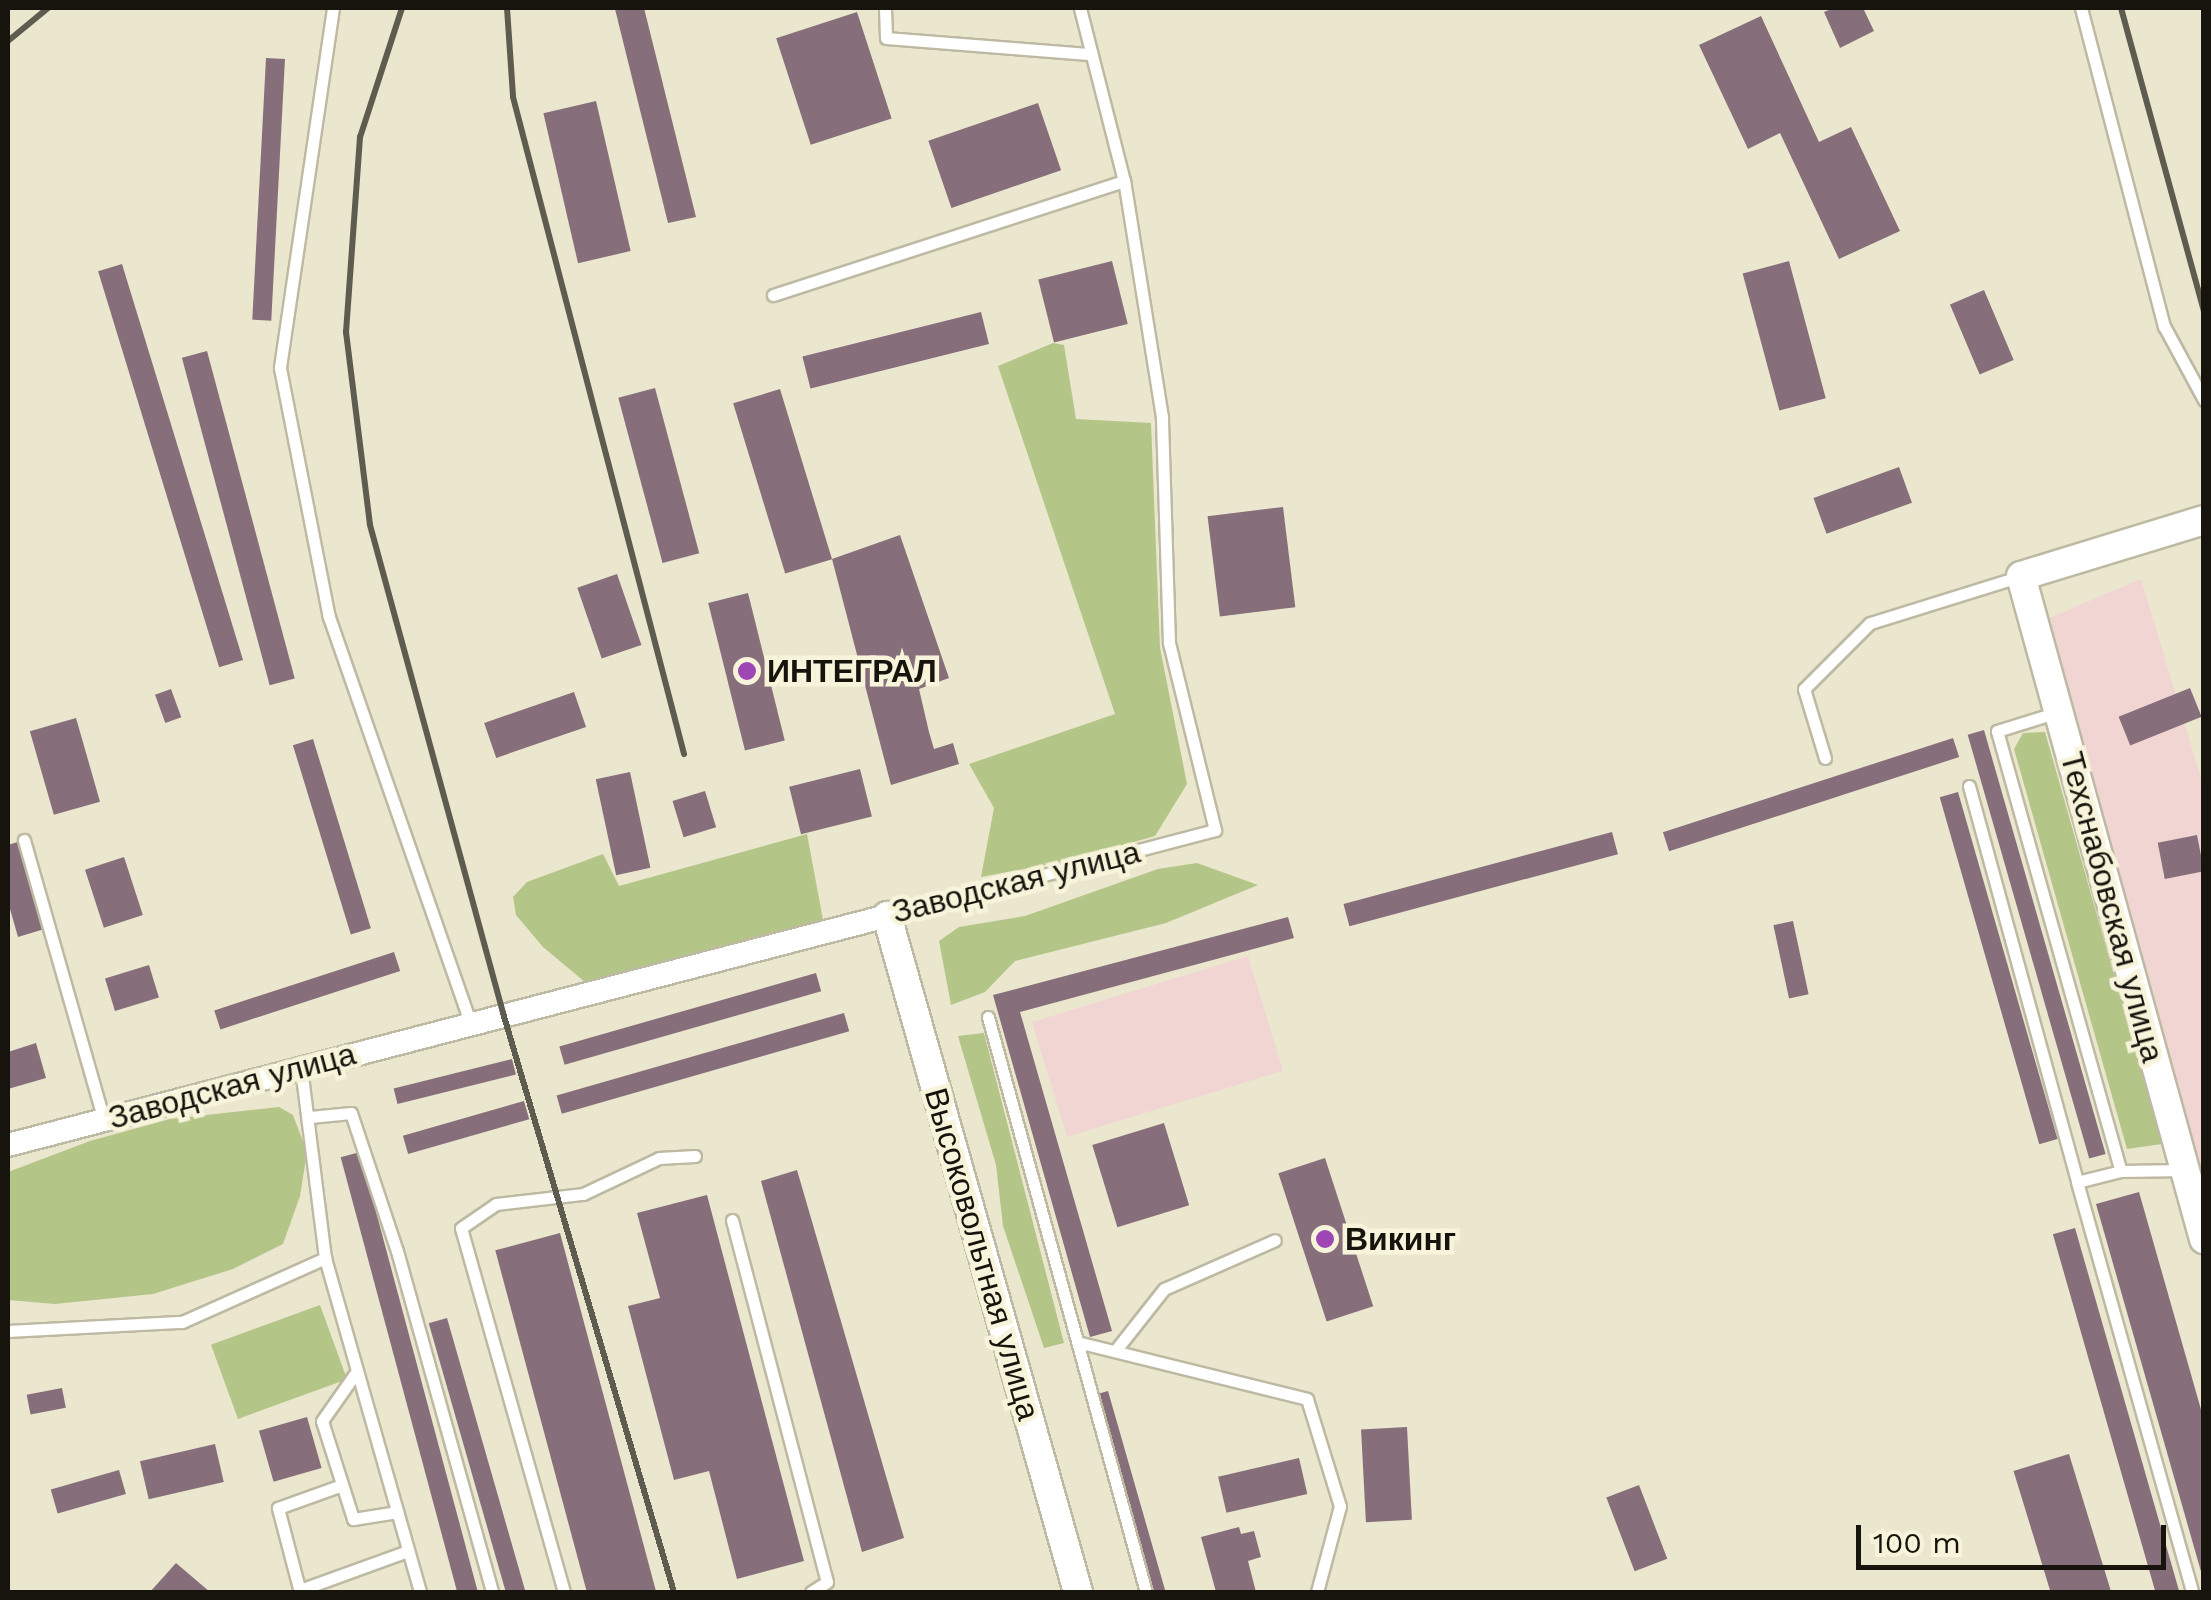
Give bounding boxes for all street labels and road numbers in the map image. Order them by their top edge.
street label: Техснабовская улица [2052,748,2172,1066]
street label: Заводская улица [888,833,1144,931]
street label: Заводская улица [104,1035,360,1137]
street label: Высоковольтная улица [916,1084,1048,1424]

